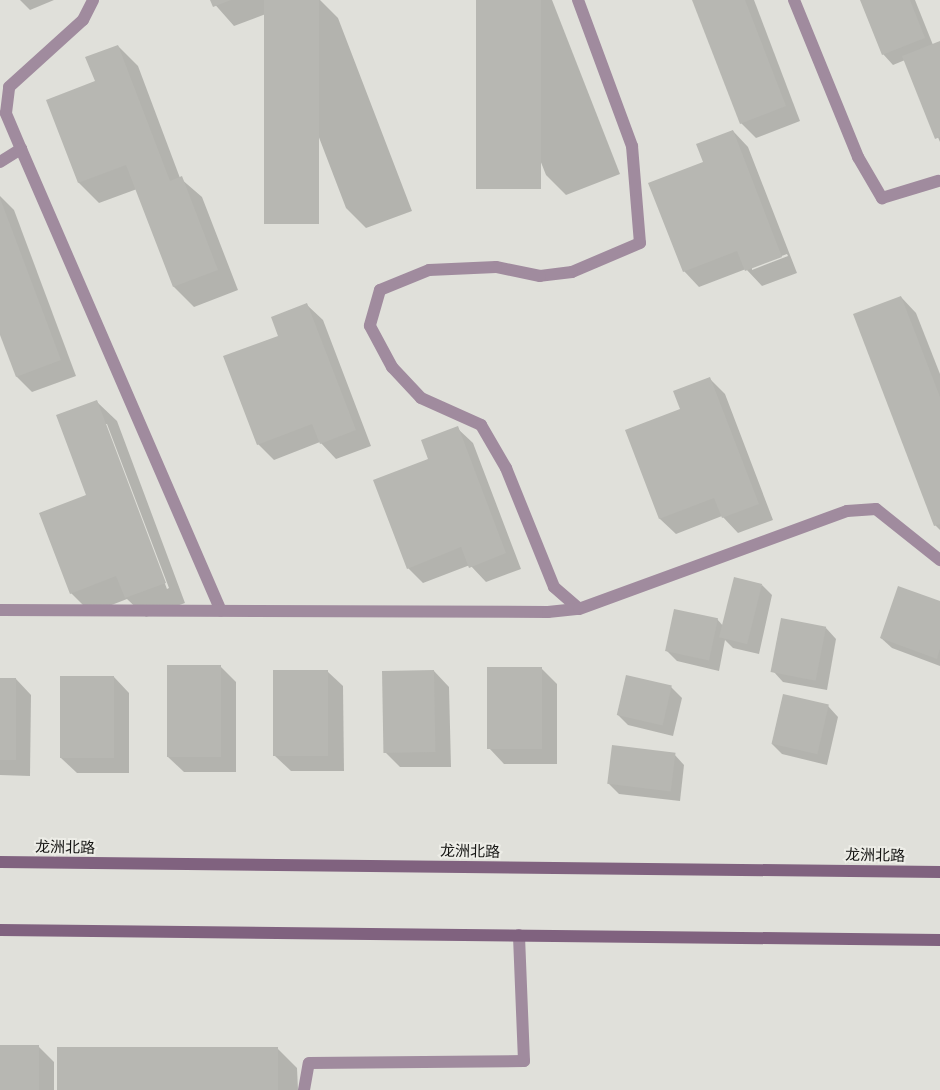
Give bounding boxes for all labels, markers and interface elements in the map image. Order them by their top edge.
street label: 龙洲北路 [35,837,95,857]
street label: 龙洲北路 [440,841,500,861]
street label: 龙洲北路 [845,845,905,865]

